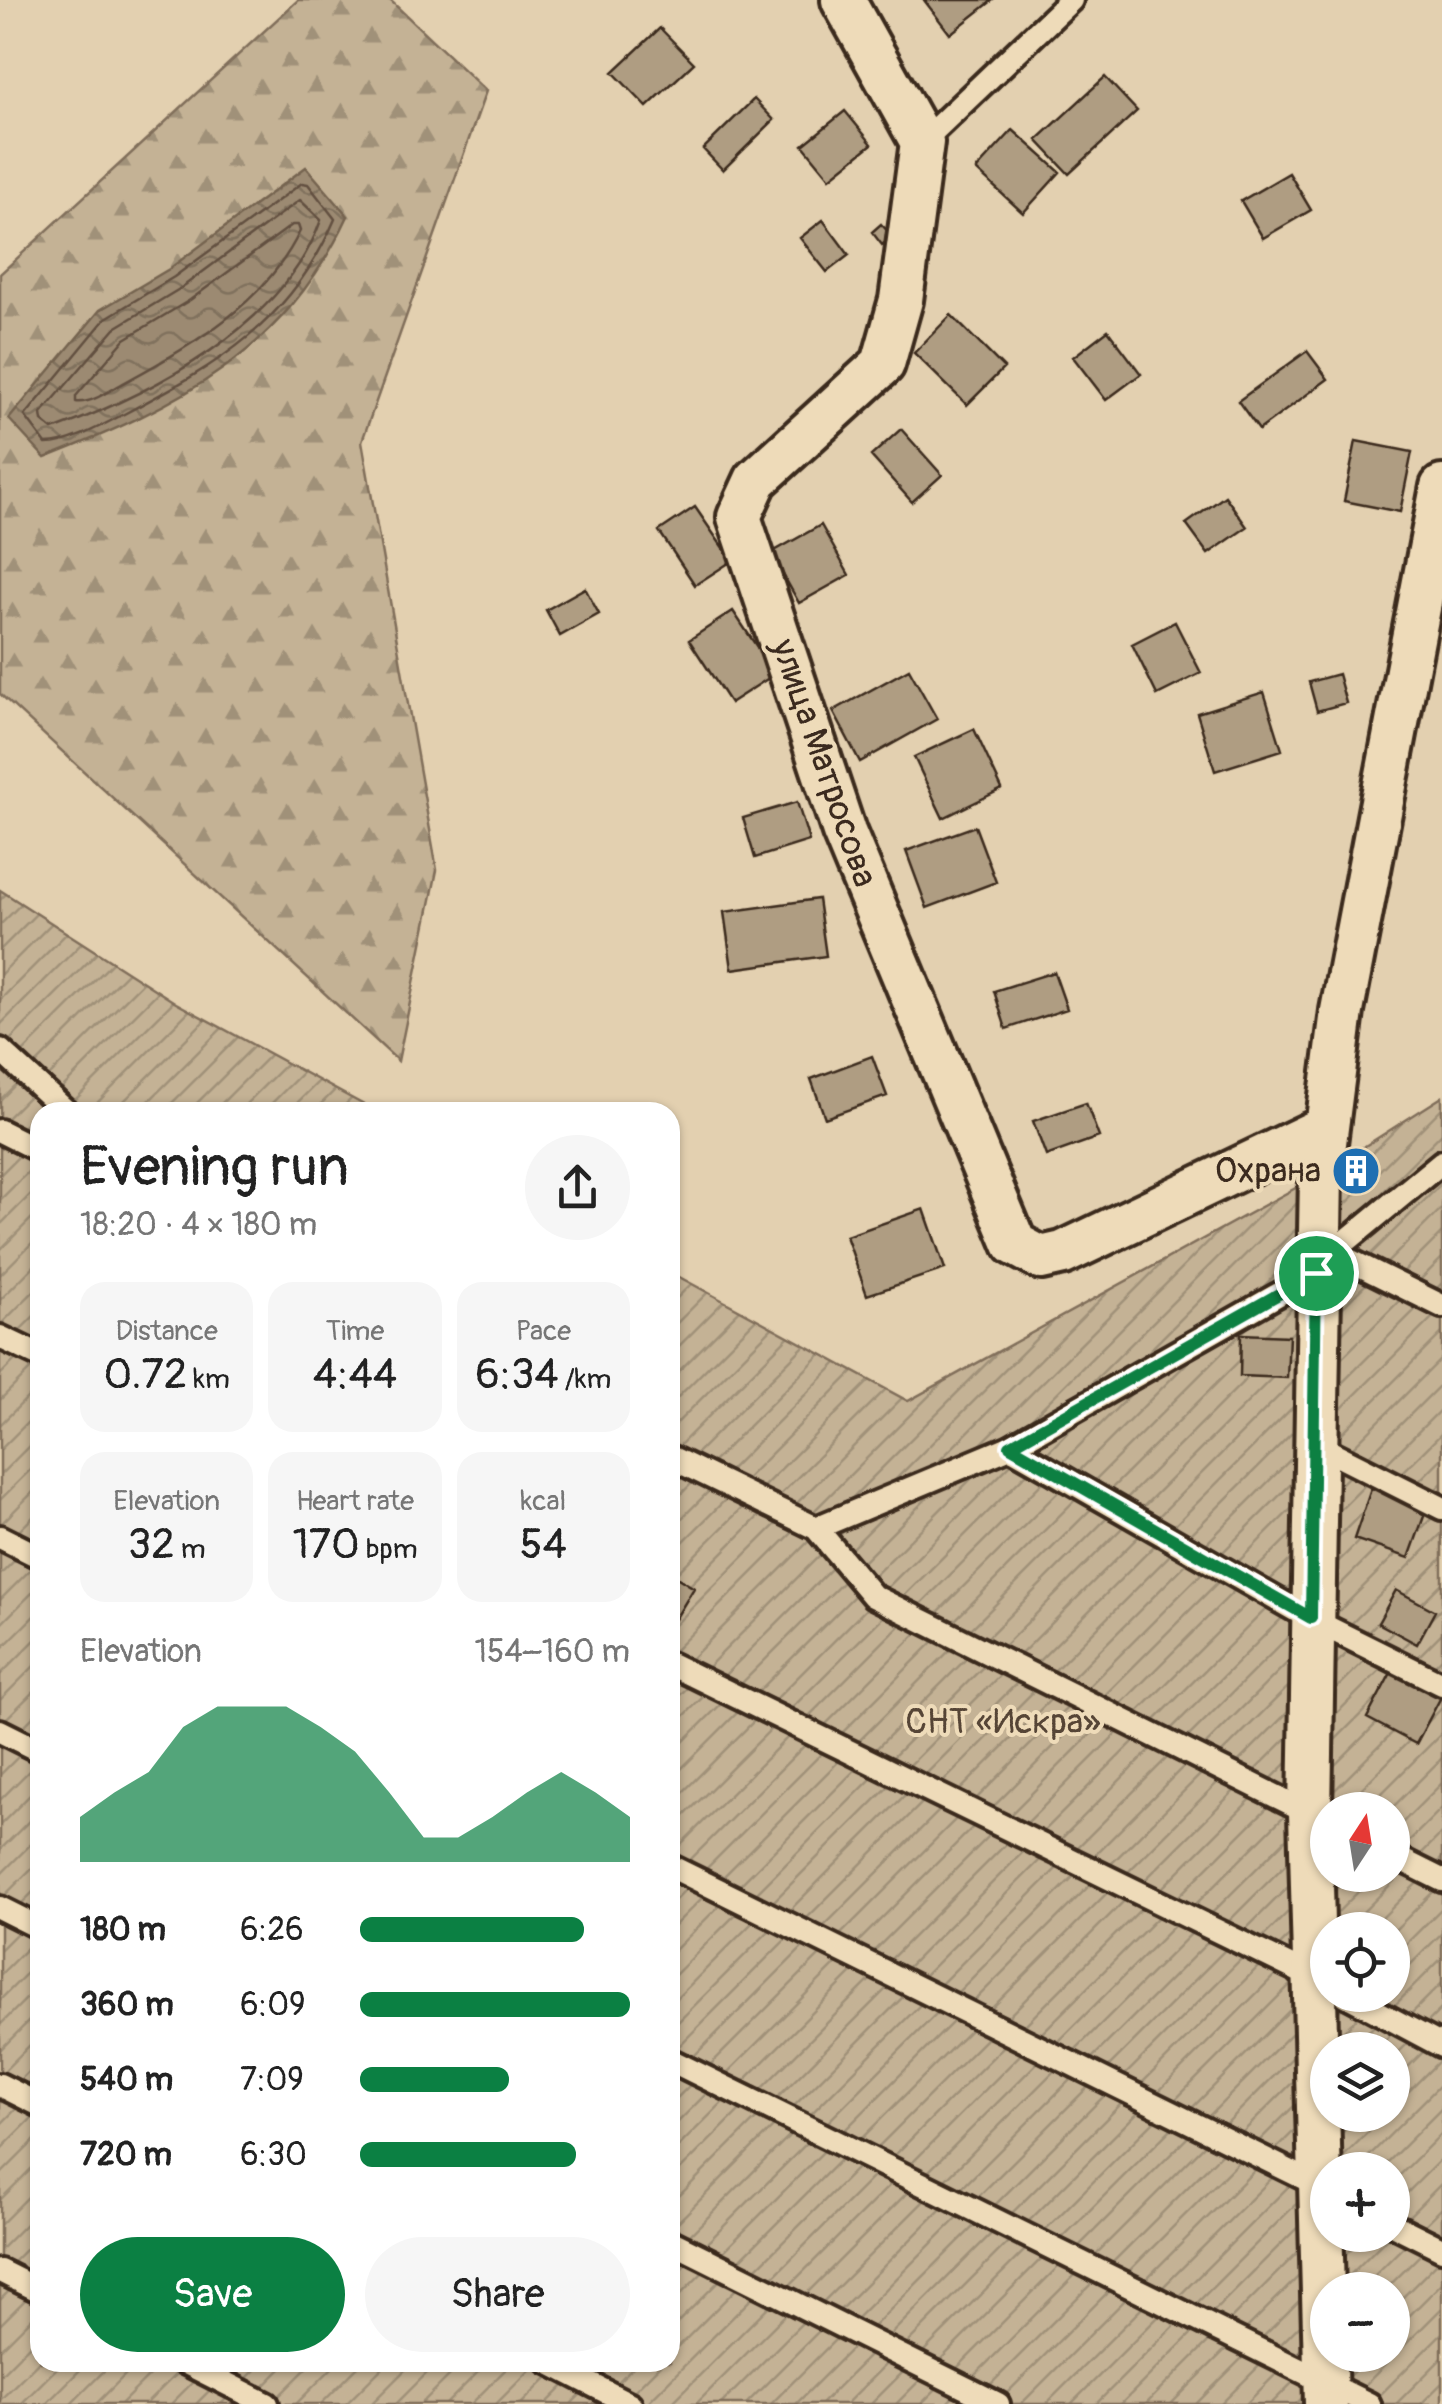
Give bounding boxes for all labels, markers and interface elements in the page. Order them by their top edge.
street label: улица Матросова [761,632,887,893]
text: Evening run [80,1133,349,1202]
button: share [525,1135,630,1240]
building icon: Охрана [1330,1145,1382,1197]
place label: Охрана [1215,1149,1321,1193]
text: 18:20 · 4 × 180 m [80,1205,317,1245]
pin [1274,1231,1359,1316]
icon: arrive [1289,1246,1344,1301]
text: Distance [115,1314,218,1349]
text: Time [326,1314,384,1349]
text: Pace [516,1314,571,1349]
text: 0.72 [104,1349,187,1401]
text: 4:44 [313,1349,397,1401]
text: 6:34 [475,1349,559,1401]
text: km [187,1362,230,1397]
text: /km [559,1362,611,1397]
text: Elevation [113,1484,220,1519]
text: Heart rate [296,1484,414,1519]
text: kcal [521,1484,566,1519]
text: 32 [128,1519,175,1571]
text: 170 [292,1519,360,1571]
text: 54 [520,1519,567,1571]
text: m [175,1532,206,1567]
text: bpm [360,1532,418,1567]
text: Elevation [80,1632,202,1672]
text: 154–160 m [474,1632,630,1672]
park label: СНТ «Искра» [905,1700,1101,1744]
north arrow [1310,1792,1410,1892]
map controls [1310,1792,1410,2372]
text: 180 m [80,1910,166,1950]
text: 6:26 [240,1910,304,1950]
button: locate [1310,1912,1410,2012]
text: 360 m [80,1985,174,2025]
text: 6:09 [240,1985,306,2025]
button: layers [1310,2032,1410,2132]
text: 540 m [80,2060,173,2100]
text: 7:09 [240,2060,304,2100]
text: 720 m [80,2135,172,2175]
text: 6:30 [240,2135,307,2175]
button: + [1310,2152,1410,2252]
button: Save [80,2237,345,2352]
button: Share [365,2237,630,2352]
button: − [1310,2272,1410,2372]

